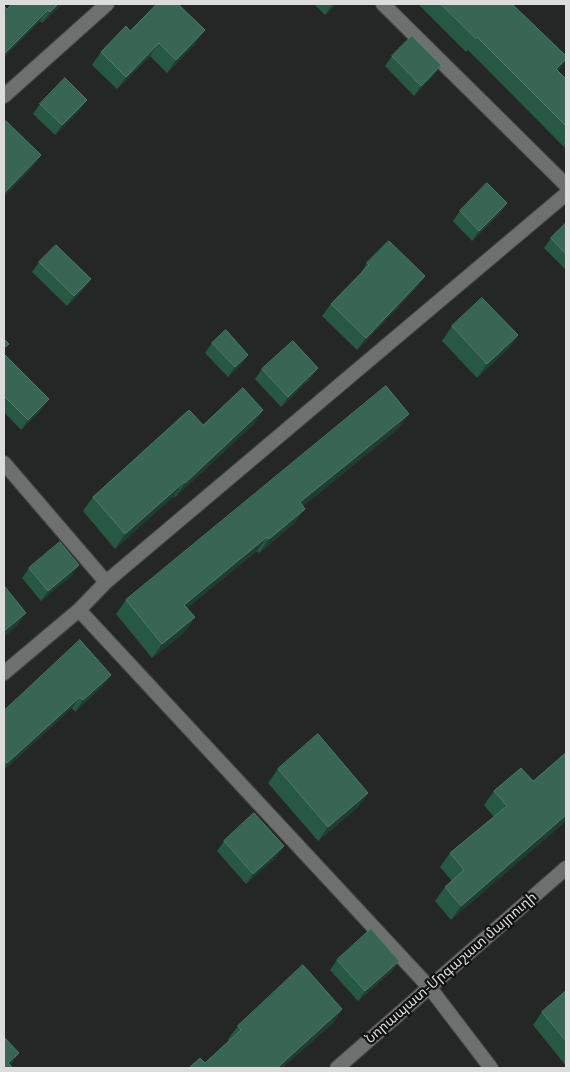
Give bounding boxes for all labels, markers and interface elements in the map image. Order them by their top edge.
street label: Նորապատ-Մրգաշատ մայրուղի [362,889,540,1047]

